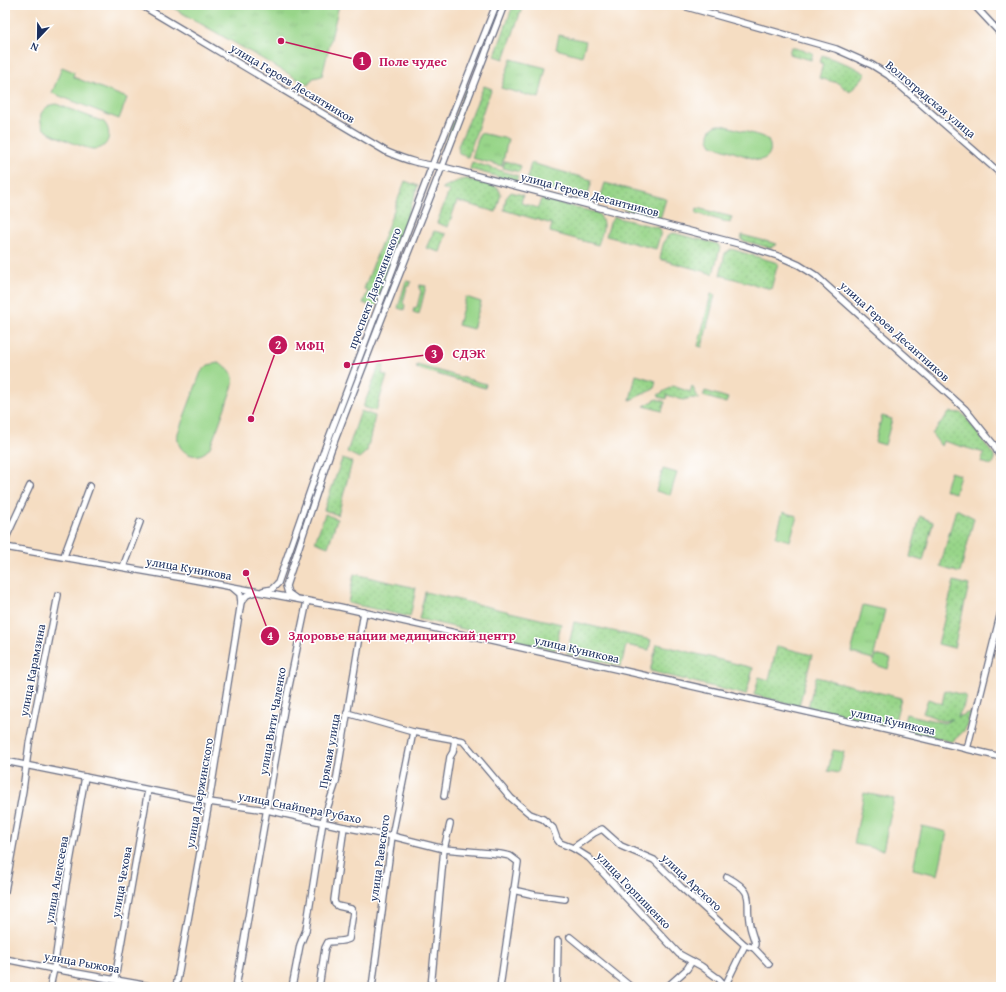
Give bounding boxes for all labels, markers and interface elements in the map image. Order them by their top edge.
north arrow [18,18,58,58]
text: N [27,38,41,56]
street label: улица Героев Десантников [227,38,359,127]
callout: Поле чудес [352,48,455,73]
text: 1 [359,52,365,69]
text: Поле чудес [379,52,447,71]
street label: Волгоградская улица [882,56,980,142]
street label: улица Героев Десантников [518,167,661,221]
street label: проспект Дзержинского [343,225,405,351]
street label: улица Героев Десантников [836,276,954,385]
callout: МФЦ [268,333,333,358]
text: 2 [275,336,281,353]
text: МФЦ [296,336,324,355]
callout: СДЭК [424,341,493,366]
text: СДЭК [452,344,486,363]
text: 3 [431,345,437,362]
street label: улица Куникова [144,552,233,584]
street label: улица Карамзина [15,622,49,719]
callout: Здоровье нации медицинский центр [260,623,524,648]
text: Здоровье нации медицинский центр [288,626,516,645]
text: 4 [267,627,273,644]
street label: улица Куникова [532,631,621,667]
street label: улица Вити Чаленко [254,666,290,777]
street label: улица Куникова [848,703,937,739]
street label: Прямая улица [314,712,344,790]
street label: улица Дзержинского [181,736,217,851]
street label: улица Снайпера Рубахо [236,787,363,827]
street label: улица Раевского [364,813,394,904]
street label: улица Алексеева [40,834,72,926]
street label: улица Чехова [106,845,136,920]
street label: улица Горпищенко [592,847,675,932]
street label: улица Арского [657,849,726,915]
street label: улица Рыжова [42,947,121,977]

